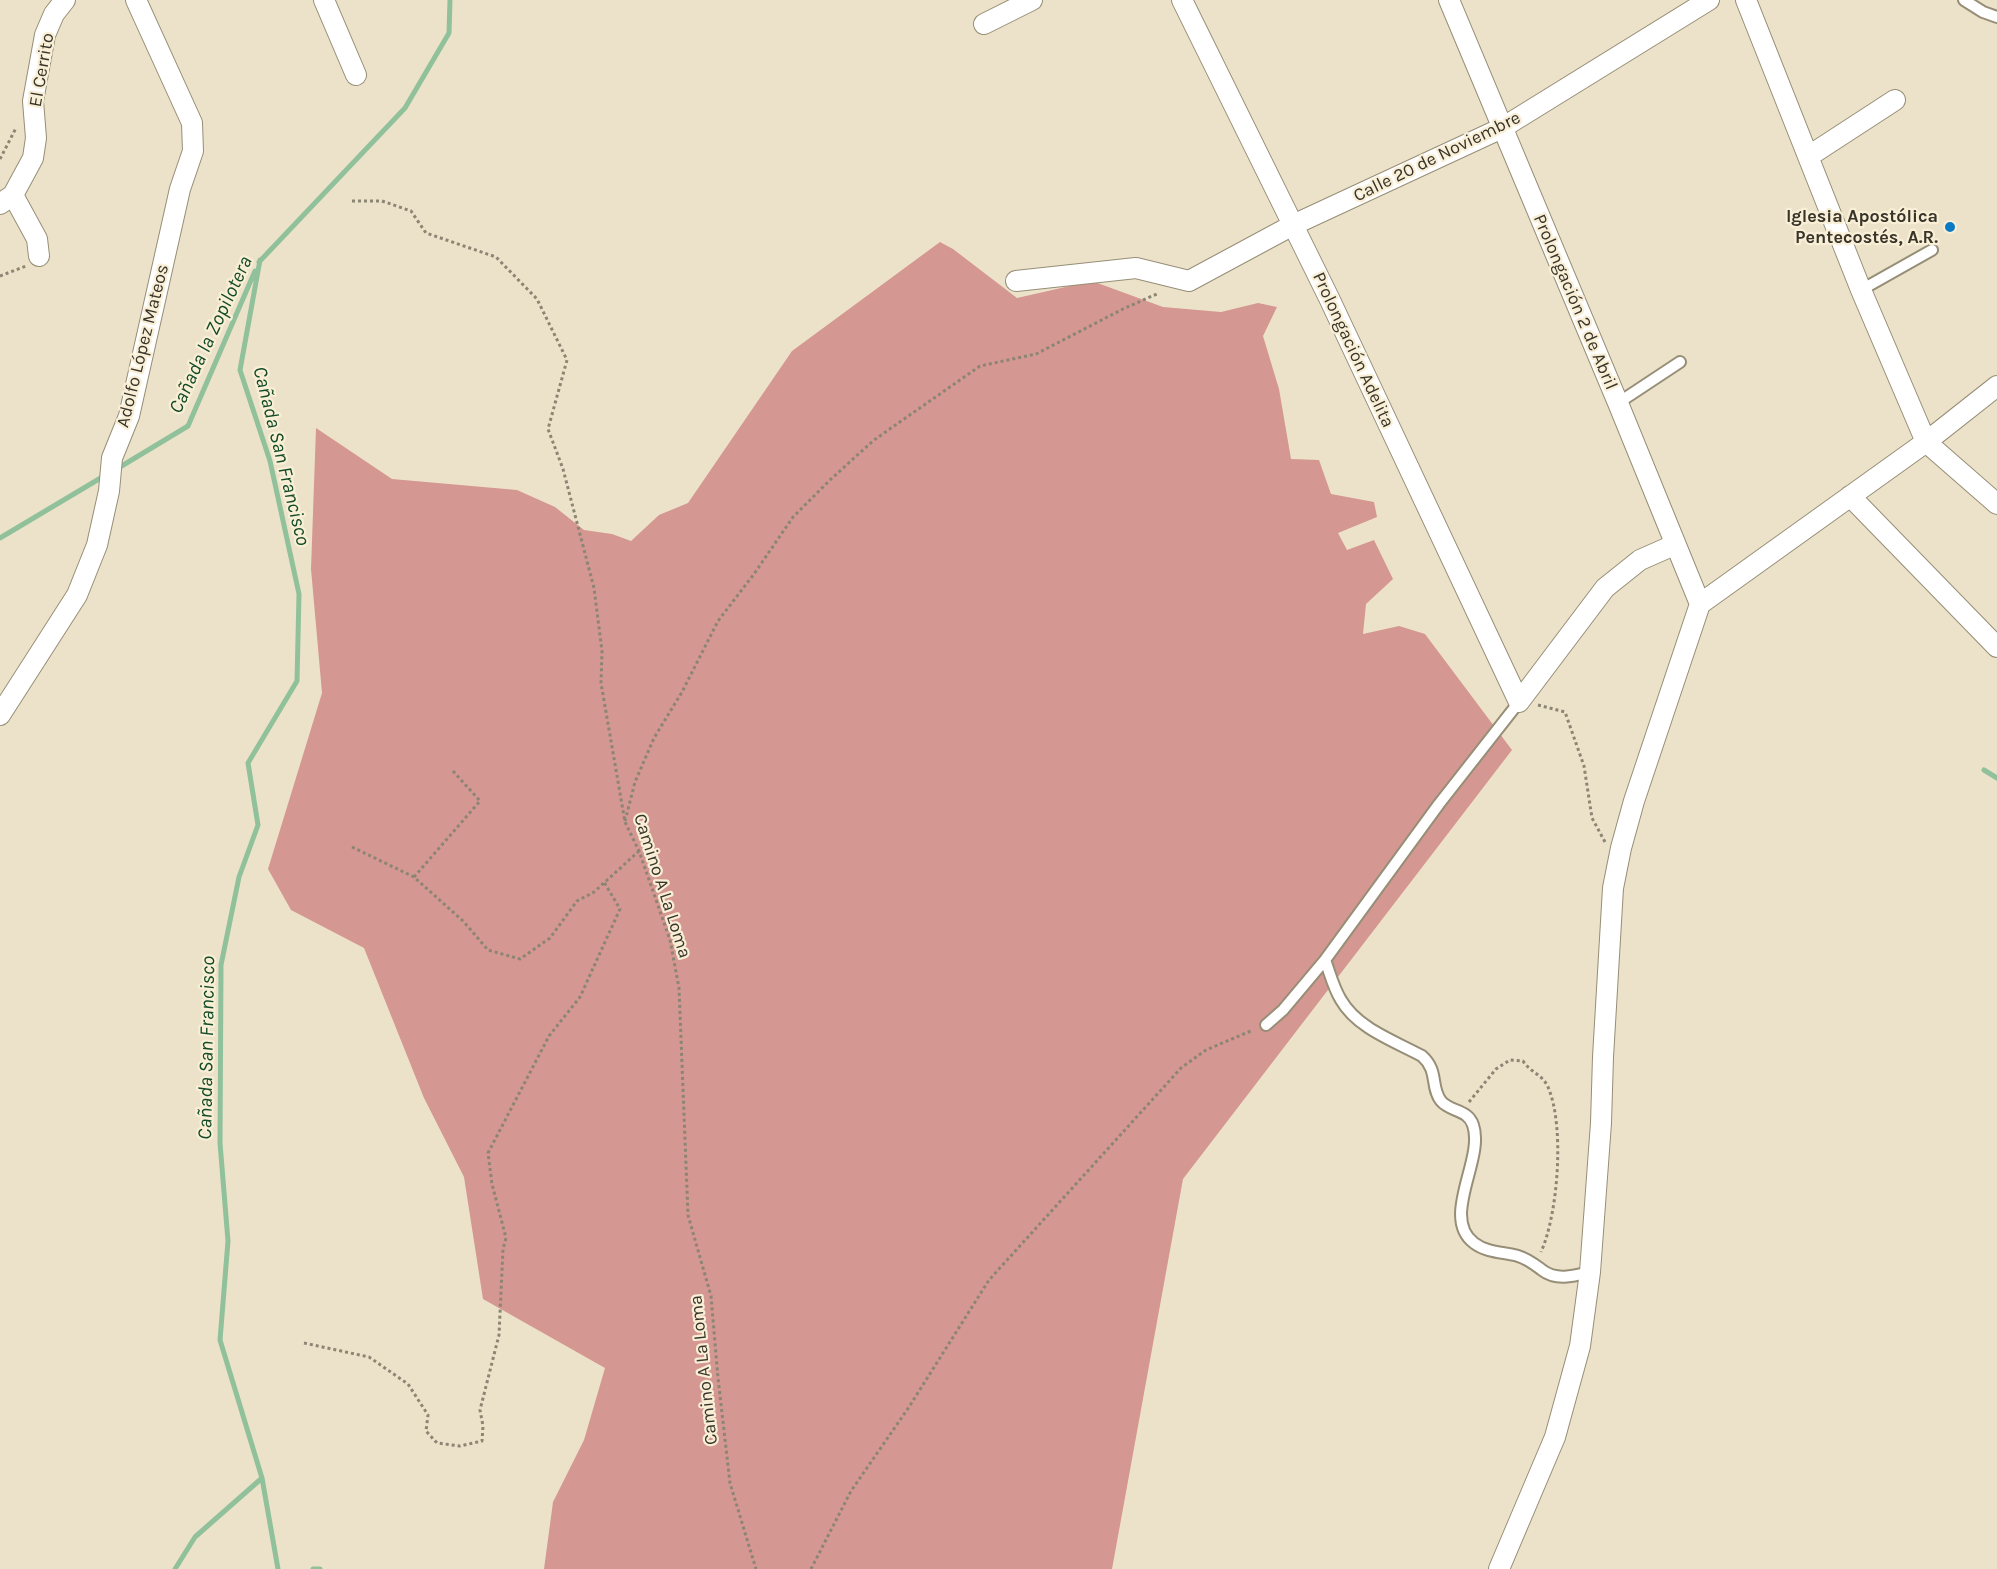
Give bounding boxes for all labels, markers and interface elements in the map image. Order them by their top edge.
street label: El Cerrito [25,31,59,109]
street label: Calle 20 de Noviembre [1350,107,1524,207]
place label: Iglesia Apostólica Pentecostés, A.R. [1786,206,1938,248]
street label: Prolongación 2 de Abril [1528,211,1622,393]
marker: Iglesia Apostólica Pentecostés, A.R. [1943,220,1957,234]
water label: Cañada la Zopilotera [164,252,258,418]
street label: Adolfo López Mateos [112,262,174,430]
street label: Prolongación Adelita [1307,269,1399,431]
water label: Cañada San Francisco [247,364,315,548]
street label: Camino A La Loma [629,811,695,961]
water label: Cañada San Francisco [193,956,221,1140]
street label: Camino A La Loma [685,1294,723,1446]

